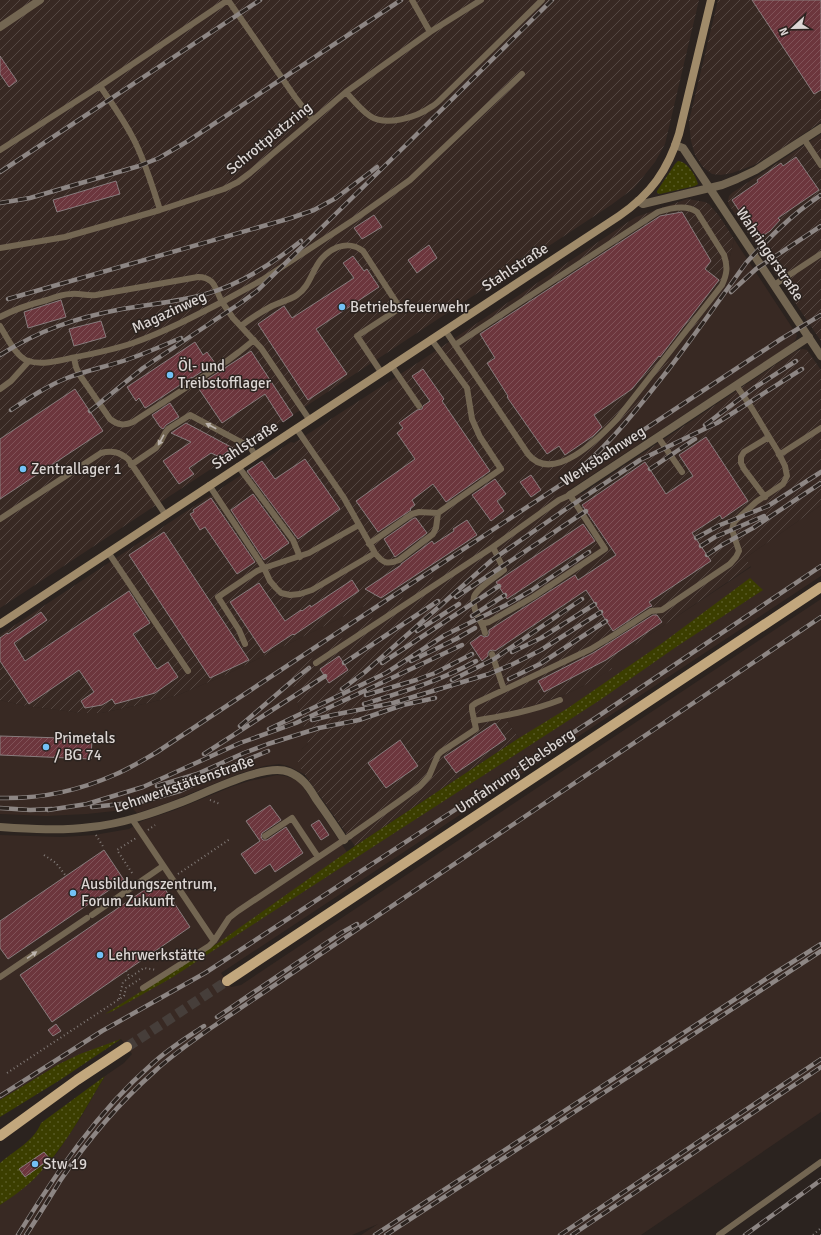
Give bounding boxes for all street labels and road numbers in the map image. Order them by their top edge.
street label: Schrottplatzring [223,98,315,178]
street label: Wahringerstraße [732,204,808,304]
street label: Stahlstraße [478,239,552,295]
street label: Magazinweg [129,287,209,337]
street label: Stahlstraße [208,417,282,473]
street label: Werksbahnweg [557,422,649,490]
street label: Umfahrung Ebelsberg [452,724,578,817]
street label: Lehrwerkstättenstraße [111,752,257,816]

